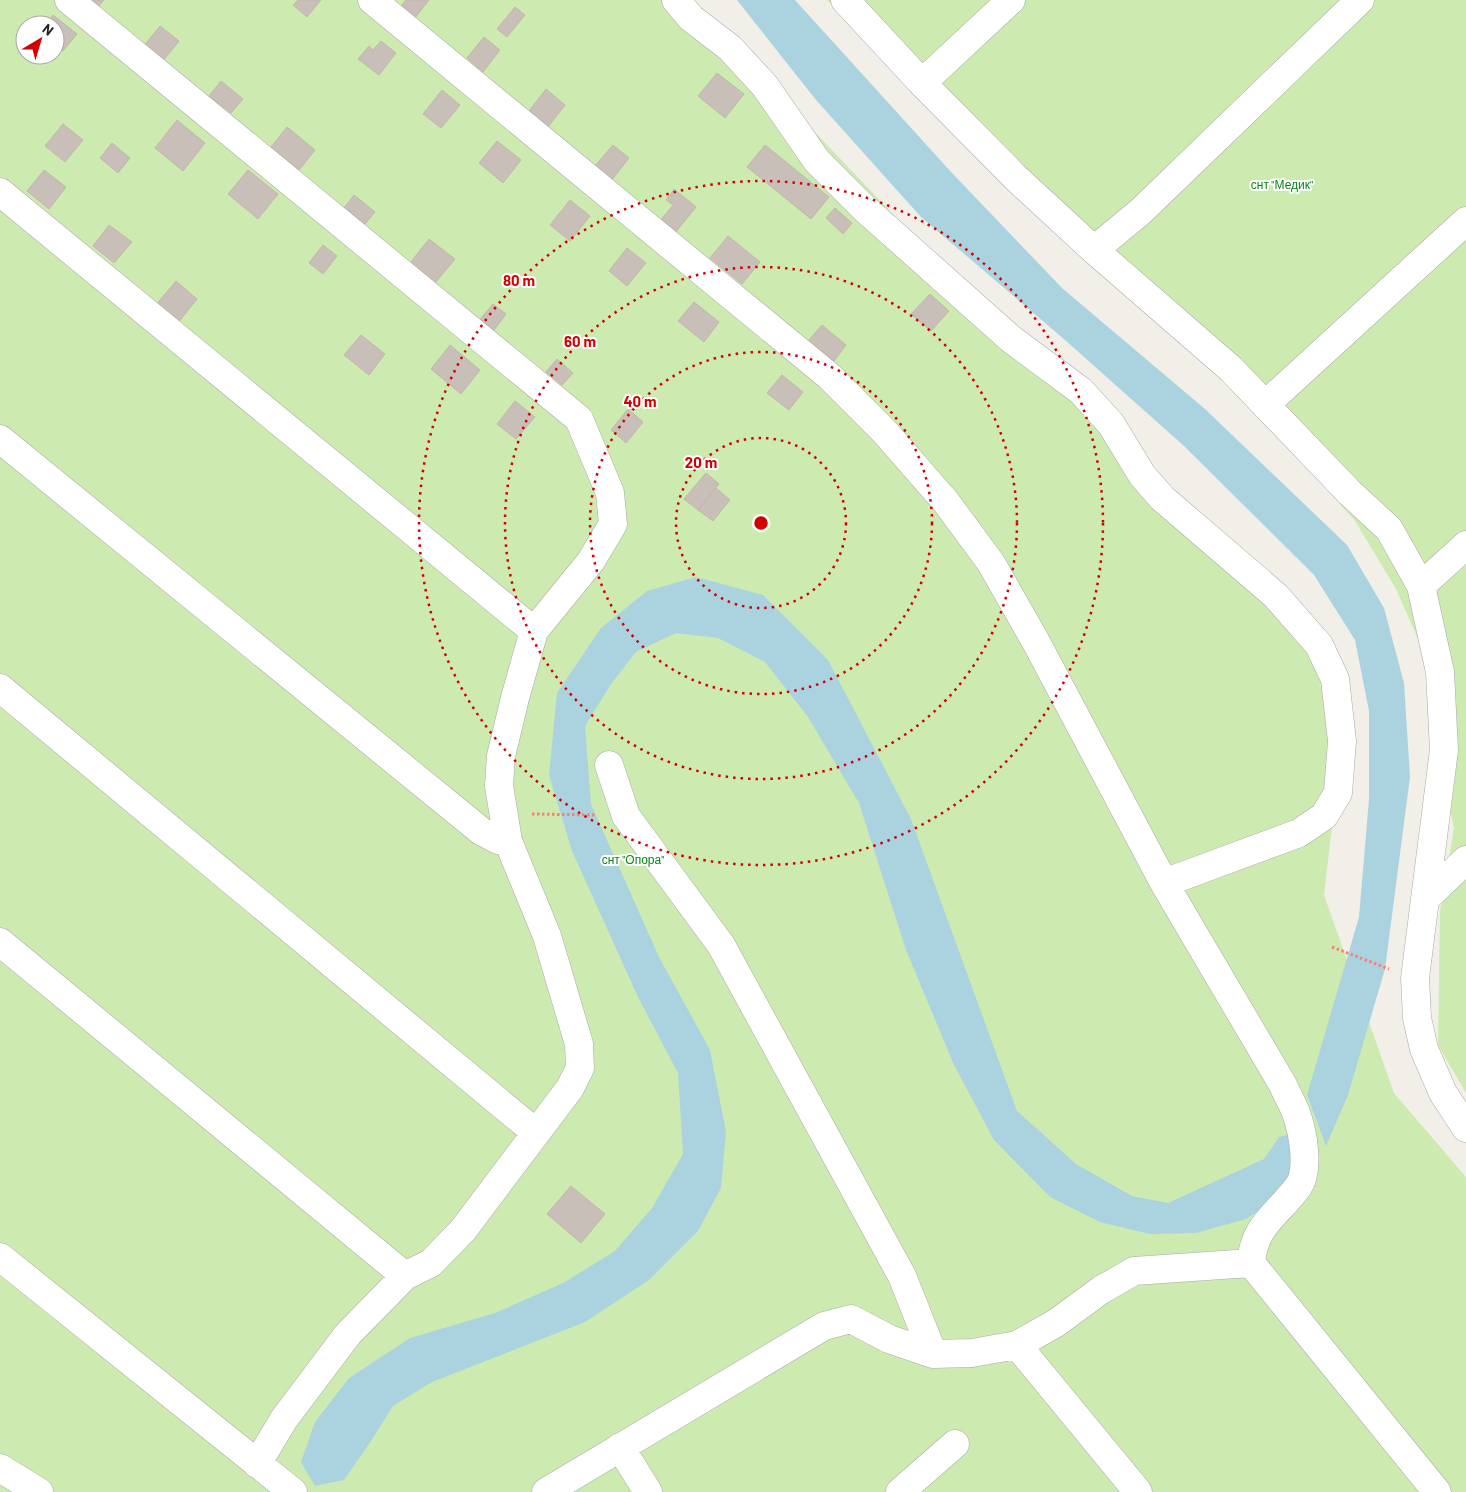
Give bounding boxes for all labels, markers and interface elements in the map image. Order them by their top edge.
north arrow [15,15,65,65]
text: N [39,20,57,39]
park label: снт "Медик" [1251,177,1313,192]
text: 80 m [503,271,535,289]
text: 60 m [564,332,596,350]
text: 40 m [623,392,657,410]
text: 20 m [685,453,717,471]
centre of rings [752,514,770,532]
park label: снт "Опора" [602,852,664,867]

